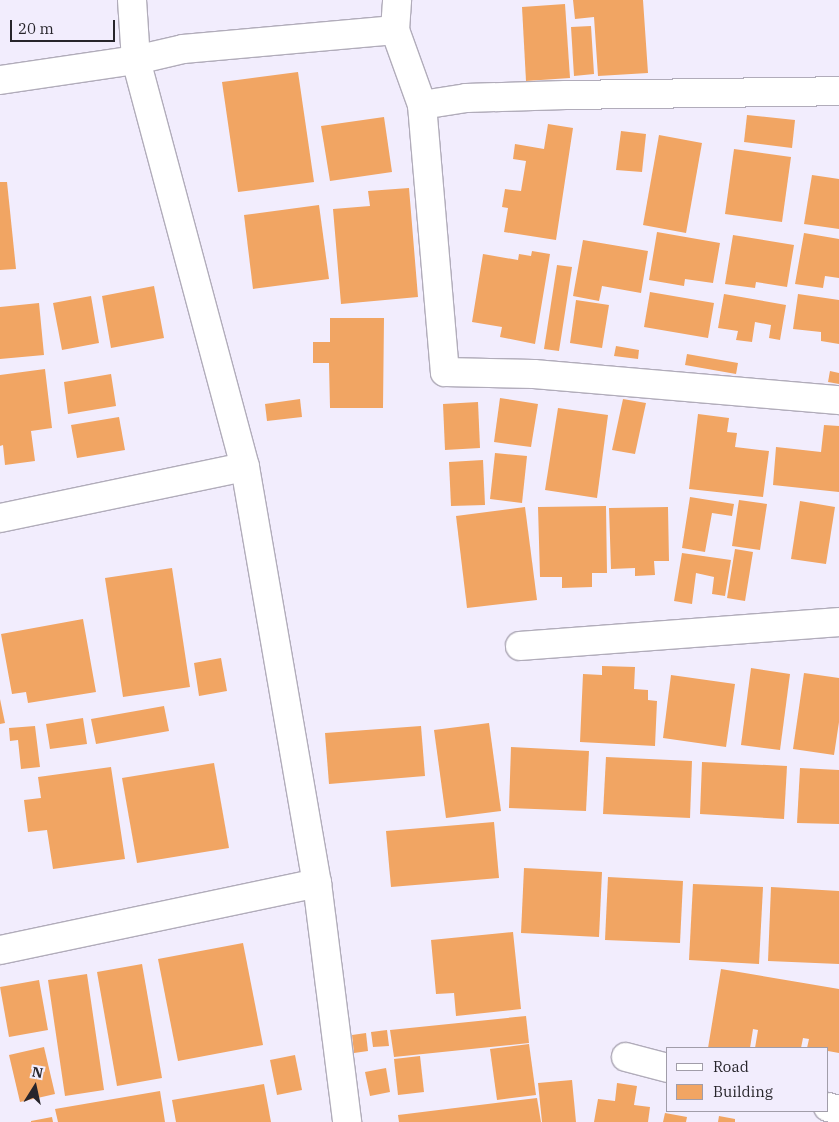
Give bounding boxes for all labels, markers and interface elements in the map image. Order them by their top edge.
scale bar [12,10,118,42]
text: 20 m [18,19,54,38]
legend [666,1047,829,1112]
text: Road [713,1057,749,1076]
north arrow [10,1062,60,1112]
text: N [31,1062,45,1082]
text: Building [713,1082,773,1101]

